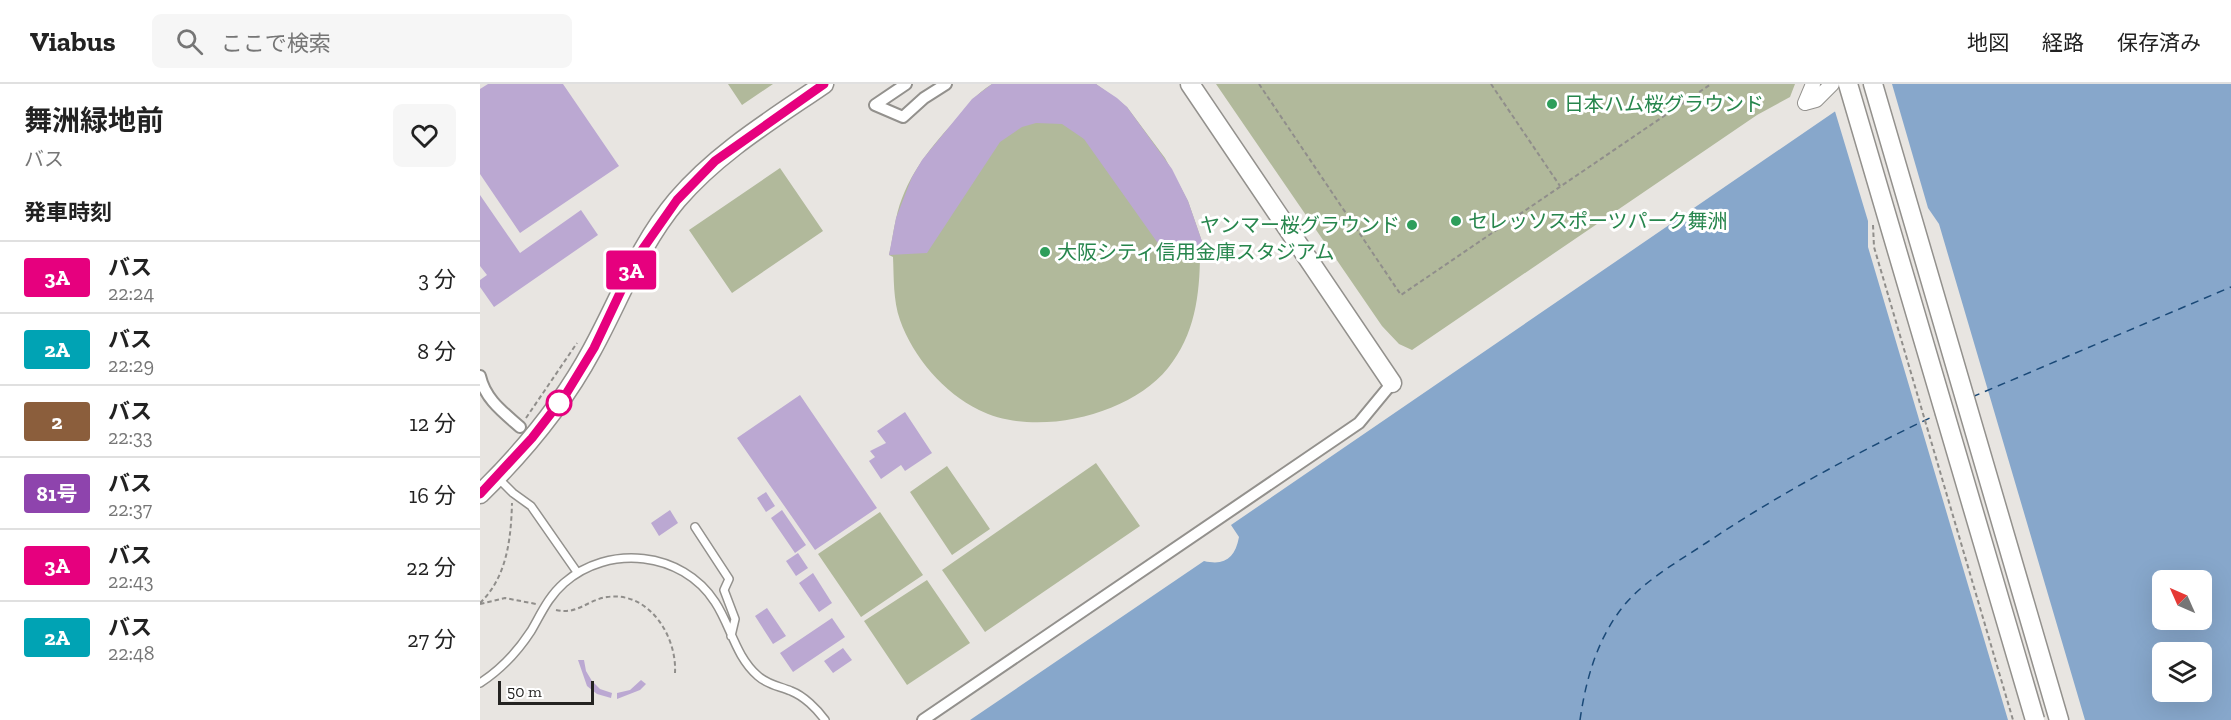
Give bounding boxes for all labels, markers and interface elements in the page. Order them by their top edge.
search box [152,14,572,68]
text: Viabus [30,25,116,58]
icon: search [173,25,206,58]
text: ここで検索 [221,30,331,57]
text: 地図 [1967,30,2009,55]
text: 経路 [2042,30,2084,55]
text: 保存済み [2117,30,2201,55]
place label: 日本ハム桜グラウンド [1564,92,1764,116]
marker: 日本ハム桜グラウンド [1545,97,1559,111]
text: 舞洲緑地前 [24,104,164,137]
button: heart [393,104,456,167]
text: バス [24,147,64,171]
text: 発車時刻 [24,199,112,226]
place label: セレッソスポーツパーク舞洲 [1468,209,1728,233]
place label: ヤンマー桜グラウンド [1200,213,1400,237]
marker: セレッソスポーツパーク舞洲 [1449,214,1463,228]
marker: ヤンマー桜グラウンド [1405,218,1419,232]
place label: 大阪シティ信用金庫スタジアム [1057,240,1334,264]
marker: 大阪シティ信用金庫スタジアム [1038,245,1052,259]
line badge: 3A [604,250,658,290]
text: バス [108,254,152,281]
text: 3A [618,258,644,283]
text: 3A [44,265,70,290]
text: 3 分 [418,266,456,293]
text: 22:24 [108,281,154,305]
text: バス [108,326,152,353]
text: 2A [44,337,70,362]
text: 8 分 [417,338,456,365]
text: 22:29 [108,353,154,377]
unlabelled marker [546,390,572,416]
text: バス [108,398,152,425]
text: 2 [51,409,63,434]
text: 12 分 [409,410,456,437]
text: 22:33 [108,425,153,449]
text: バス [108,470,152,497]
text: 81号 [37,481,77,506]
text: 16 分 [409,482,456,509]
text: 22:37 [108,497,152,521]
text: バス [108,542,152,569]
text: 3A [44,553,70,578]
text: 22 分 [406,554,456,581]
text: 22:43 [108,569,154,593]
north arrow [2152,570,2212,630]
map controls [2152,570,2212,702]
text: バス [108,614,152,641]
text: 2A [44,625,70,650]
text: 27 分 [407,626,456,653]
text: 22:48 [108,641,155,665]
button: layers [2152,642,2212,702]
scale bar [498,678,594,706]
text: 50 m [507,682,542,701]

